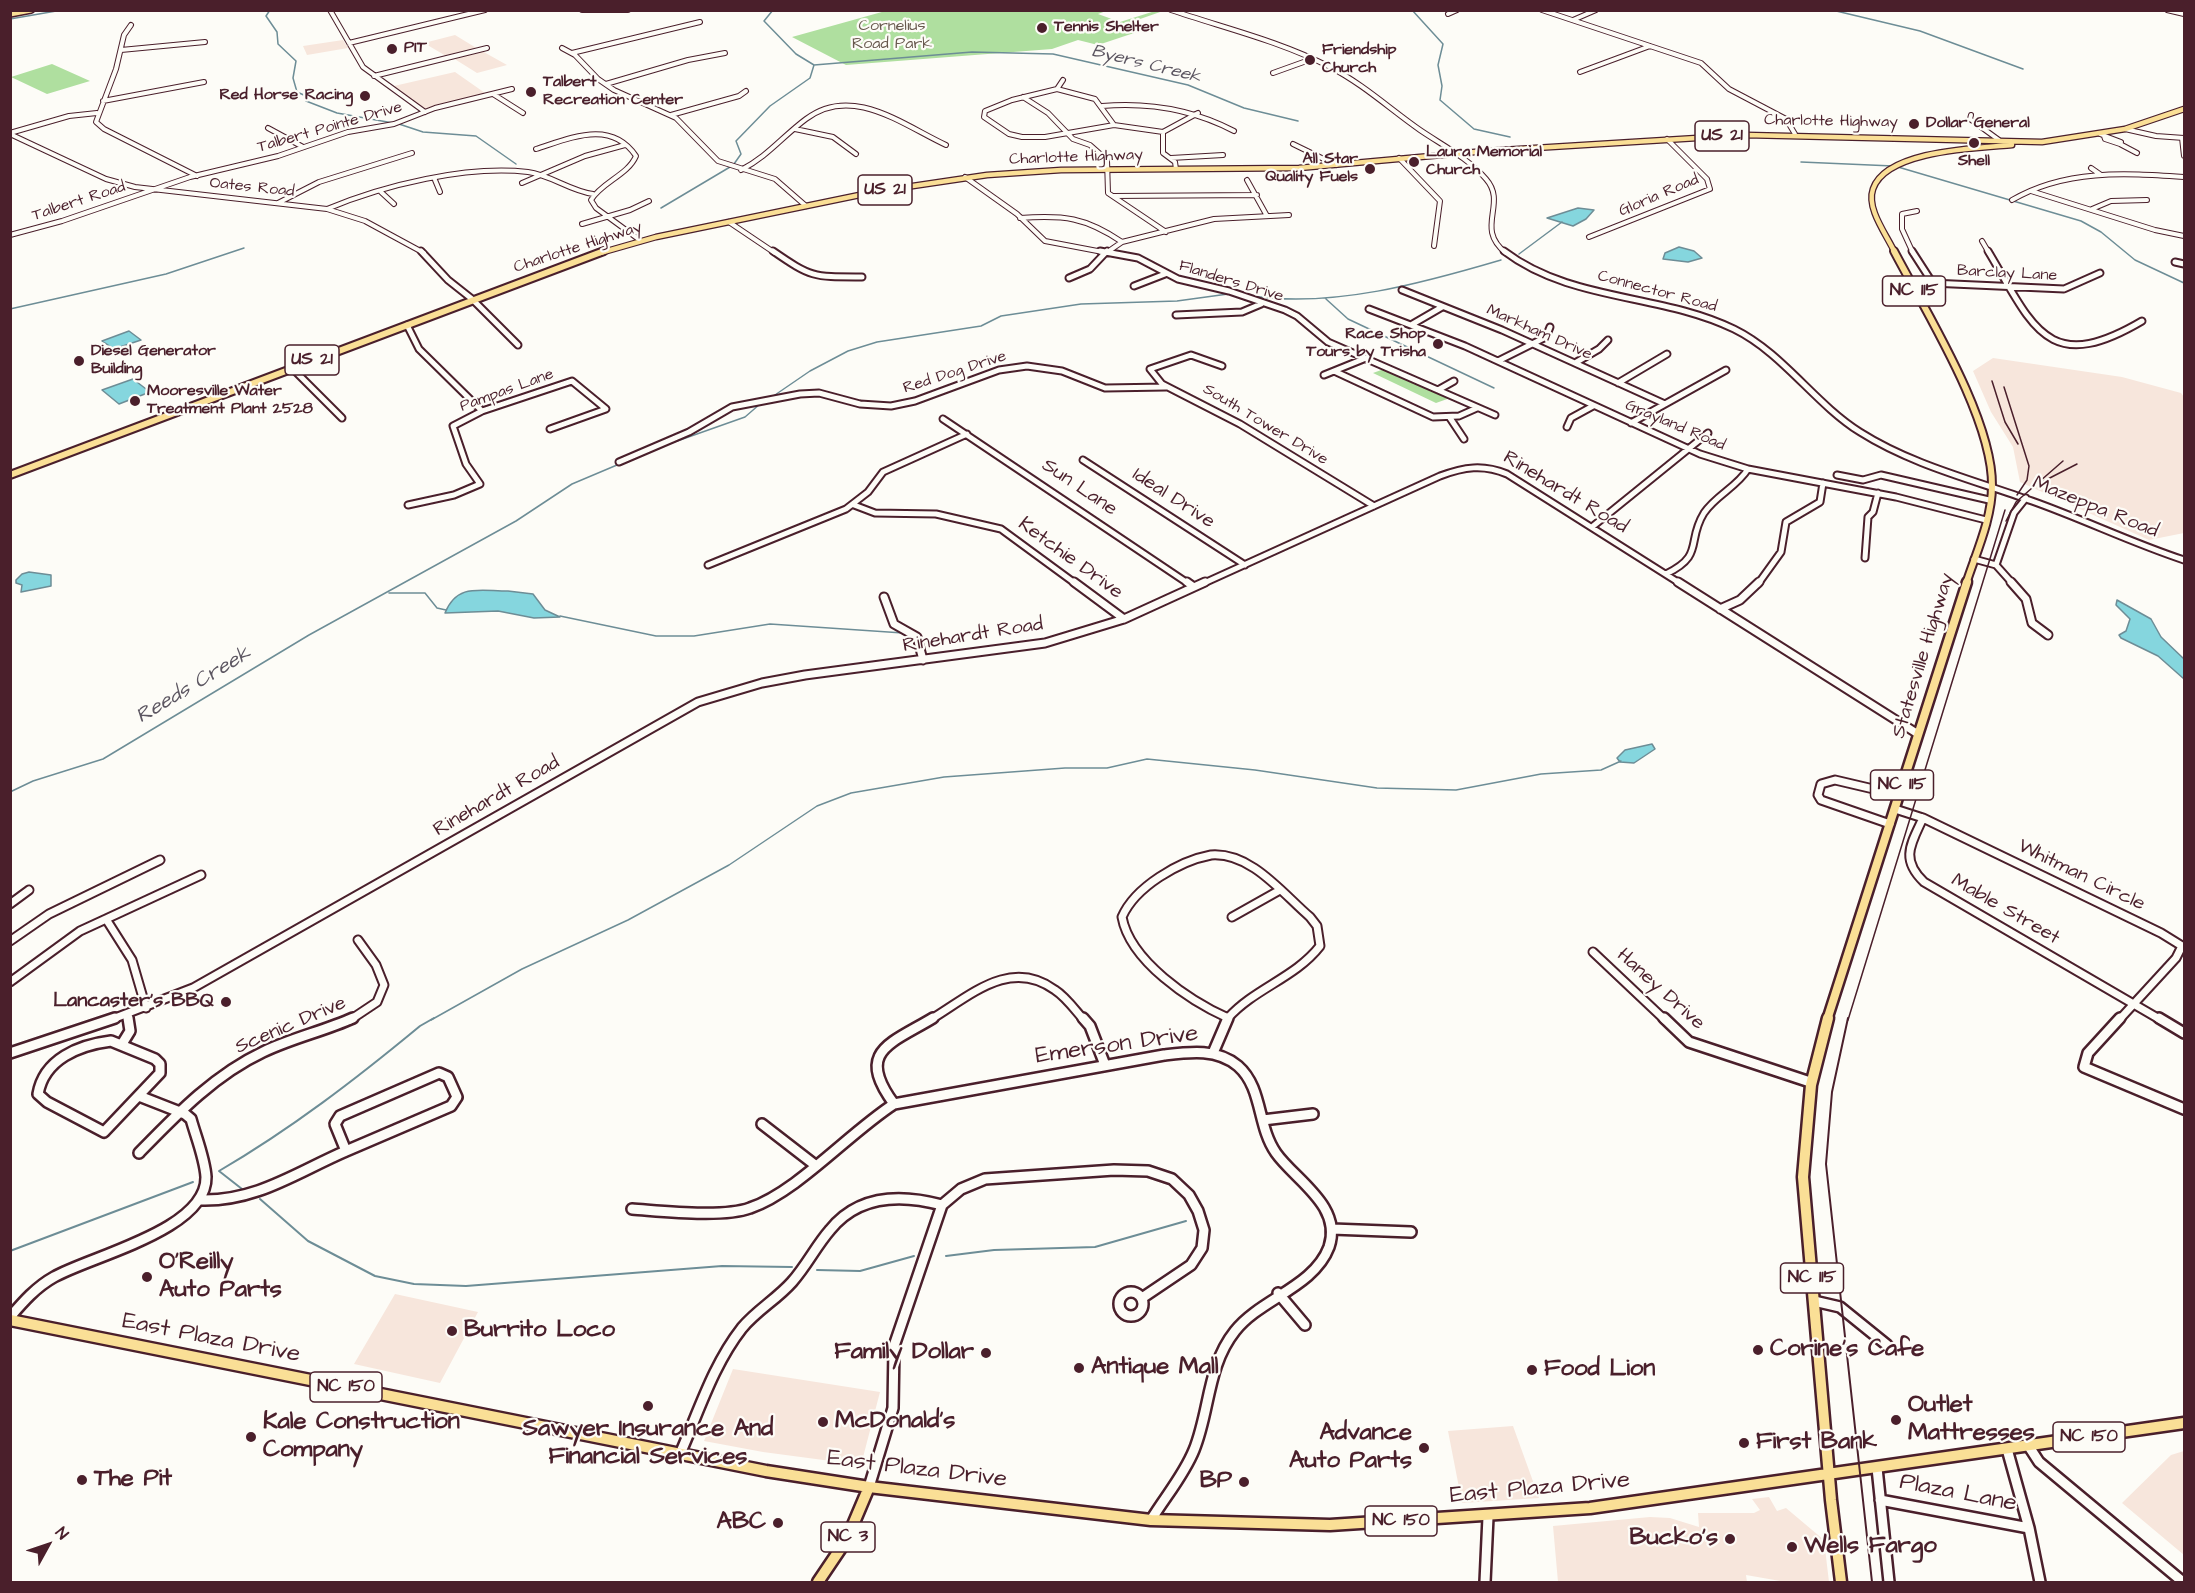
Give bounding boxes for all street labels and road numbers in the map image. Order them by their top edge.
street label: Talbert Pointe Drive [255,98,405,158]
street label: Charlotte Highway [1764,111,1898,133]
road number: US 21 [1695,121,1749,151]
street label: Charlotte Highway [1009,146,1143,170]
street label: Gloria Road [1616,171,1702,221]
street label: Oates Road [209,174,295,202]
road number: US 21 [858,175,912,205]
street label: Talbert Road [30,178,128,226]
street label: Charlotte Highway [511,218,645,278]
street label: Flanders Drive [1176,257,1286,307]
street label: Barclay Lane [1956,262,2058,286]
street label: Connector Road [1595,267,1719,317]
road number: NC 115 [1882,276,1946,306]
street label: Markham Drive [1483,301,1595,365]
road number: US 21 [285,345,339,375]
street label: Red Dog Drive [901,347,1009,399]
street label: Pampas Lane [458,365,556,417]
street label: South Tower Drive [1199,380,1331,470]
street label: Grayland Road [1622,396,1728,456]
street label: Rinehardt Road [1498,446,1632,540]
street label: Sun Lane [1037,454,1121,522]
street label: Ideal Drive [1127,463,1219,535]
street label: Mazeppa Road [2028,472,2162,544]
street label: Ketchie Drive [1013,513,1127,605]
street label: Statesville Highway [1887,571,1961,741]
street label: Rinehardt Road [901,613,1045,659]
street label: Rinehardt Road [430,751,564,843]
road number: NC 115 [1870,770,1934,800]
street label: Whitman Circle [2014,835,2148,917]
street label: Mable Street [1946,869,2064,951]
street label: Haney Drive [1611,944,1709,1036]
street label: Scenic Drive [232,992,350,1060]
street label: Emerson Drive [1034,1020,1200,1072]
road number: NC 115 [1780,1263,1844,1293]
street label: East Plaza Drive [120,1308,302,1370]
road number: NC 150 [310,1372,382,1402]
road number: NC 150 [2053,1422,2125,1452]
street label: East Plaza Drive [826,1445,1008,1495]
street label: East Plaza Drive [1449,1467,1631,1511]
street label: Plaza Lane [1897,1469,2019,1519]
road number: NC 150 [1365,1506,1437,1536]
road number: NC 3 [821,1522,875,1552]

